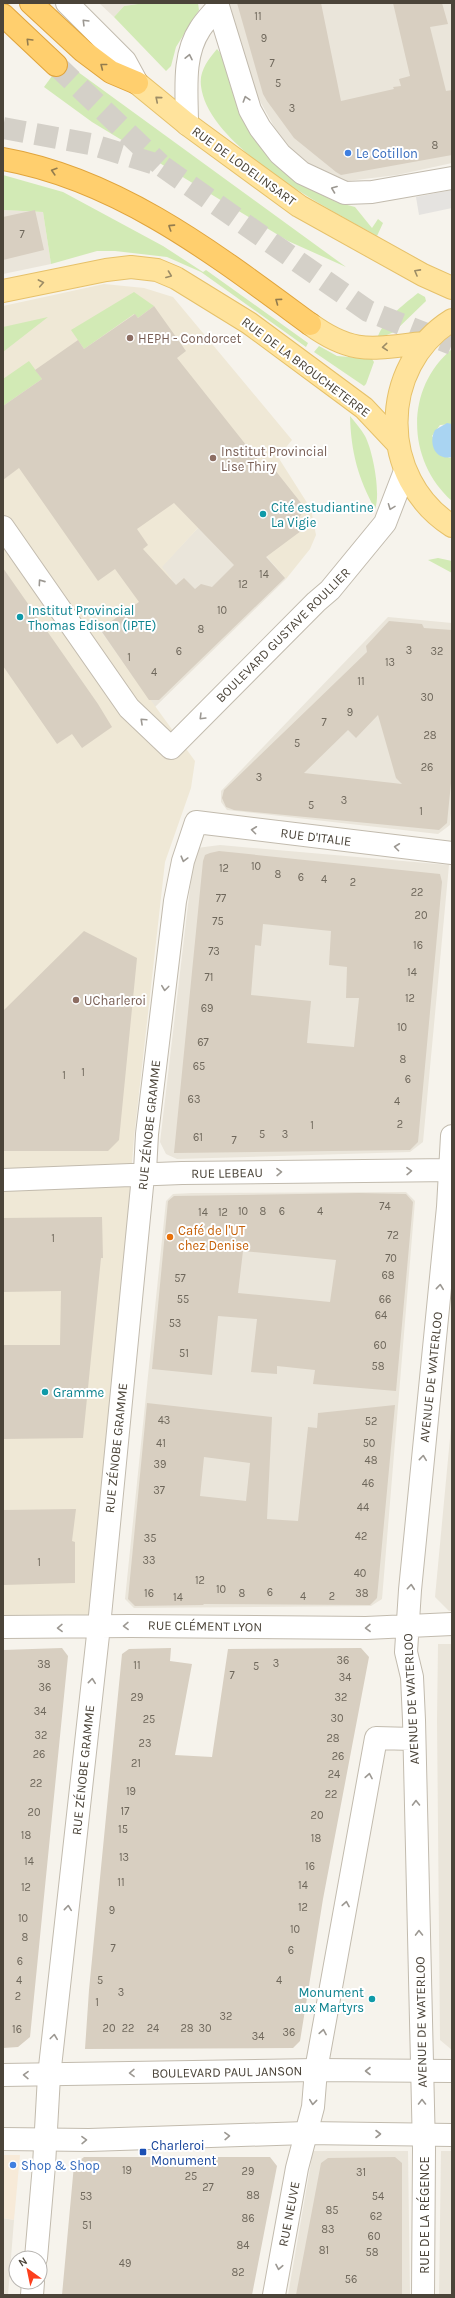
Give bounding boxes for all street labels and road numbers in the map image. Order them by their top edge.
street label: RUE DE LODELINSART [189,123,299,209]
street label: RUE DE LA BROUCHETERRE [239,314,373,420]
street label: BOULEVARD GUSTAVE ROULLIER [213,565,353,705]
street label: RUE D'ITALIE [280,825,352,849]
street label: RUE ZÉNOBE GRAMME [133,1059,163,1191]
street label: RUE LEBEAU [191,1165,263,1181]
street label: AVENUE DE WATERLOO [417,1311,445,1443]
street label: RUE ZÉNOBE GRAMME [100,1382,130,1514]
street label: RUE CLÉMENT LYON [148,1616,262,1634]
street label: AVENUE DE WATERLOO [400,1633,422,1765]
street label: RUE ZÉNOBE GRAMME [67,1704,97,1836]
street label: AVENUE DE WATERLOO [412,1956,430,2088]
street label: BOULEVARD PAUL JANSON [151,2063,303,2081]
street label: RUE DE LA RÉGENCE [415,2156,432,2274]
street label: RUE NEUVE [275,2180,303,2248]

